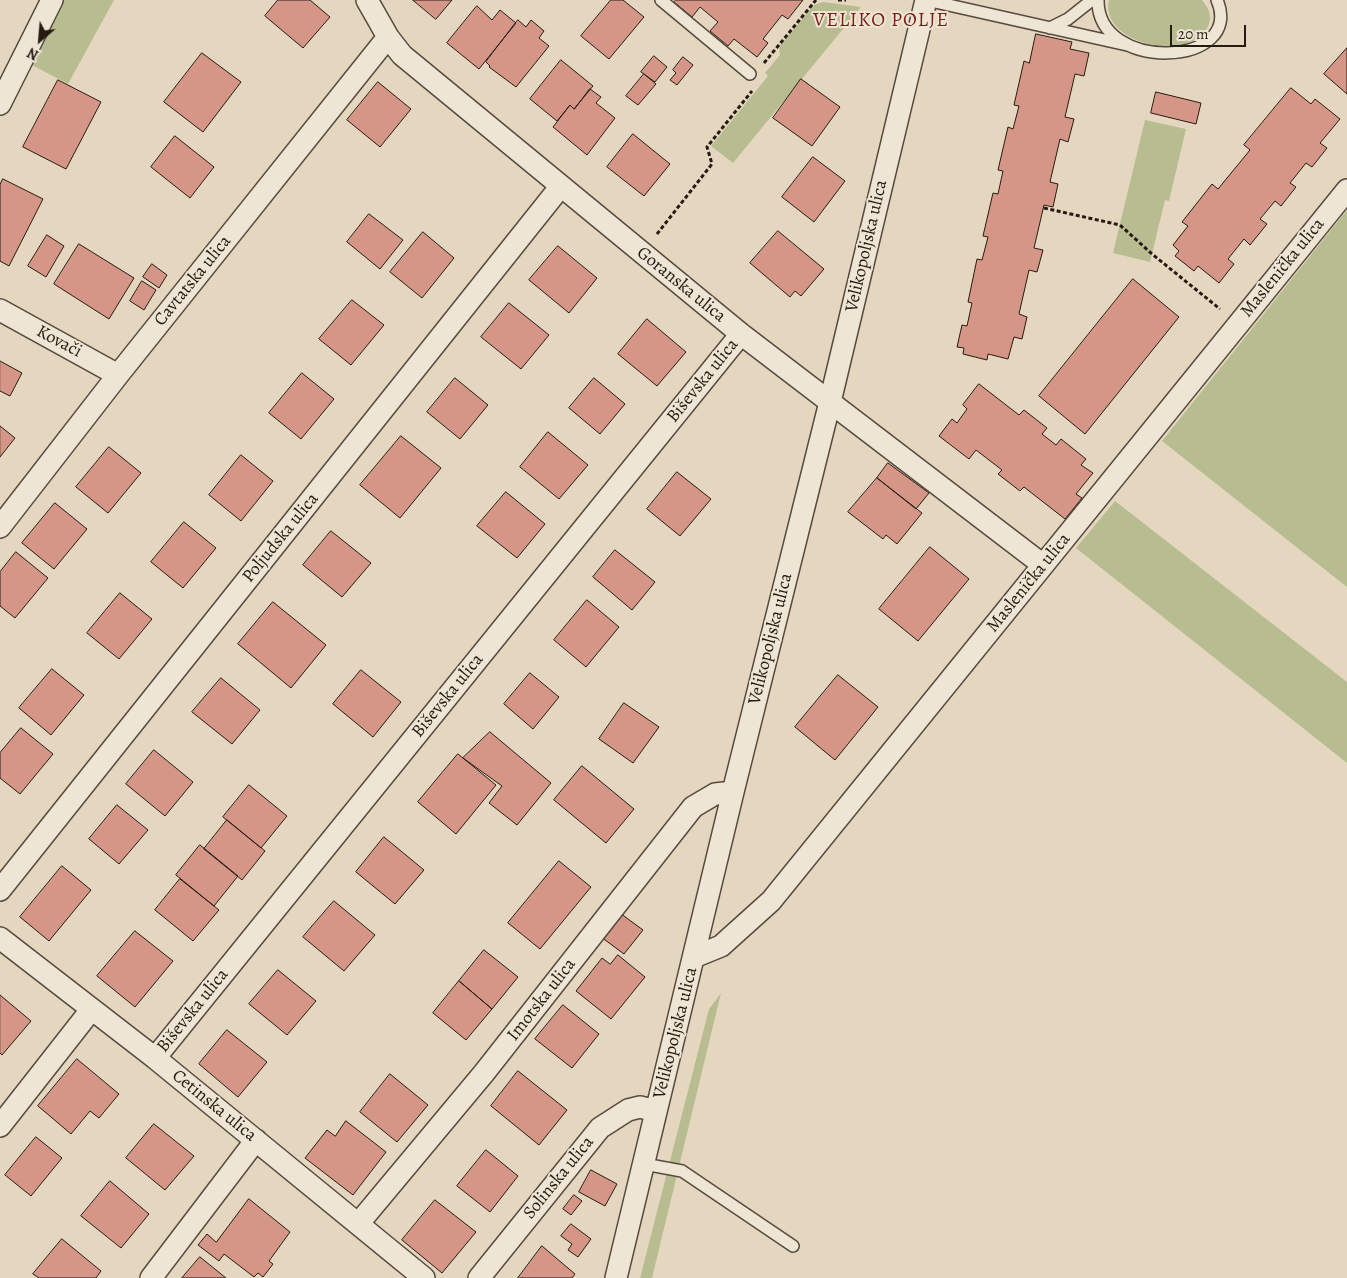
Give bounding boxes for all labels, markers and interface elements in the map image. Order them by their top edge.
district label: VELIKO POLJE [811,9,951,33]
north arrow [15,15,65,65]
scale bar [1172,15,1248,47]
text: 20 m [1178,24,1209,44]
text: N [24,43,42,65]
street label: Velikopoljska ulica [841,178,893,314]
street label: Maslenička ulica [1236,214,1330,322]
street label: Cavtatska ulica [150,231,236,331]
street label: Goranska ulica [632,242,730,328]
street label: Kovači [33,321,85,363]
street label: Biševska ulica [663,335,743,427]
street label: Poljudska ulica [238,489,324,587]
street label: Maslenička ulica [982,529,1076,637]
street label: Velikopoljska ulica [744,571,798,707]
street label: Biševska ulica [408,650,488,742]
street label: Imotska ulica [503,954,581,1046]
street label: Biševska ulica [153,965,233,1057]
street label: Velikopoljska ulica [649,965,703,1101]
street label: Cetinska ulica [167,1065,261,1147]
street label: Solinska ulica [519,1132,599,1224]

